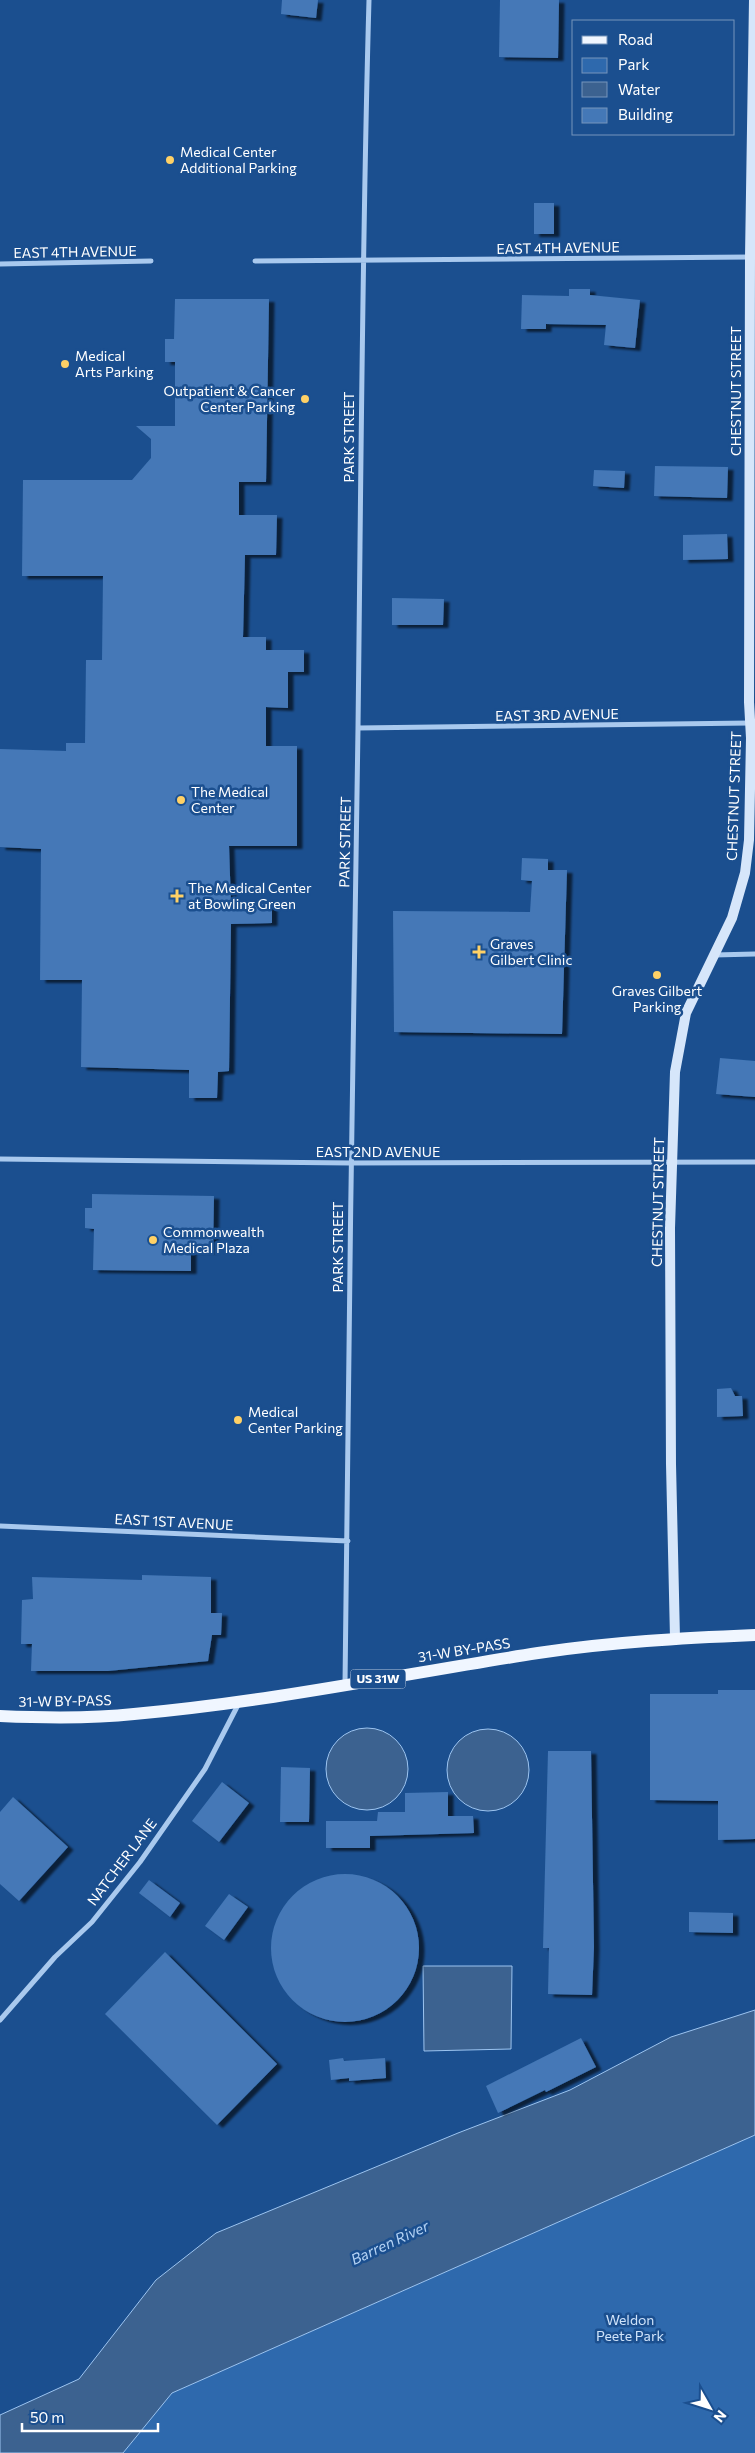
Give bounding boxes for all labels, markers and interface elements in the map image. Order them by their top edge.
legend [572,20,735,135]
text: Road [618,30,653,48]
text: Park [618,55,649,73]
text: Water [618,80,660,98]
text: Building [618,105,673,123]
place label: Medical Center Additional Parking [180,143,297,176]
marker: Medical Center Additional Parking [164,154,176,166]
street label: EAST 4TH AVENUE [496,238,620,257]
street label: EAST 4TH AVENUE [13,242,137,261]
street label: CHESTNUT STREET [727,326,744,456]
place label: Medical Arts Parking [75,347,154,380]
marker: Medical Arts Parking [59,358,71,370]
place label: Outpatient & Cancer Center Parking [163,382,295,415]
street label: PARK STREET [340,391,357,483]
marker: Outpatient & Cancer Center Parking [299,393,311,405]
street label: EAST 3RD AVENUE [495,705,619,724]
street label: CHESTNUT STREET [723,731,744,861]
place label: The Medical Center [191,783,268,816]
marker: The Medical Center [175,794,187,806]
street label: PARK STREET [335,796,354,888]
place label: The Medical Center at Bowling Green [188,879,312,912]
marker: The Medical Center at Bowling Green [170,889,184,903]
place label: Graves Gilbert Clinic [490,935,572,968]
marker: Graves Gilbert Clinic [472,945,486,959]
marker: Graves Gilbert Parking [651,969,663,981]
place label: Graves Gilbert Parking [612,982,703,1015]
street label: CHESTNUT STREET [648,1137,667,1267]
street label: EAST 2ND AVENUE [316,1143,440,1160]
street label: PARK STREET [329,1201,346,1293]
place label: Commonwealth Medical Plaza [163,1223,265,1256]
marker: Commonwealth Medical Plaza [147,1234,159,1246]
place label: Medical Center Parking [248,1403,343,1436]
marker: Medical Center Parking [232,1414,244,1426]
street label: EAST 1ST AVENUE [114,1510,234,1533]
street label: 31-W BY-PASS [417,1634,511,1665]
road number: US 31W [350,1670,406,1688]
street label: 31-W BY-PASS [18,1691,112,1710]
street label: NATCHER LANE [83,1815,160,1909]
water label: Barren River [348,2216,432,2268]
park label: Weldon Peete Park [596,2311,665,2344]
north arrow [685,2383,735,2433]
scale bar [22,2400,159,2432]
text: N [711,2407,730,2426]
text: 50 m [30,2408,64,2426]

